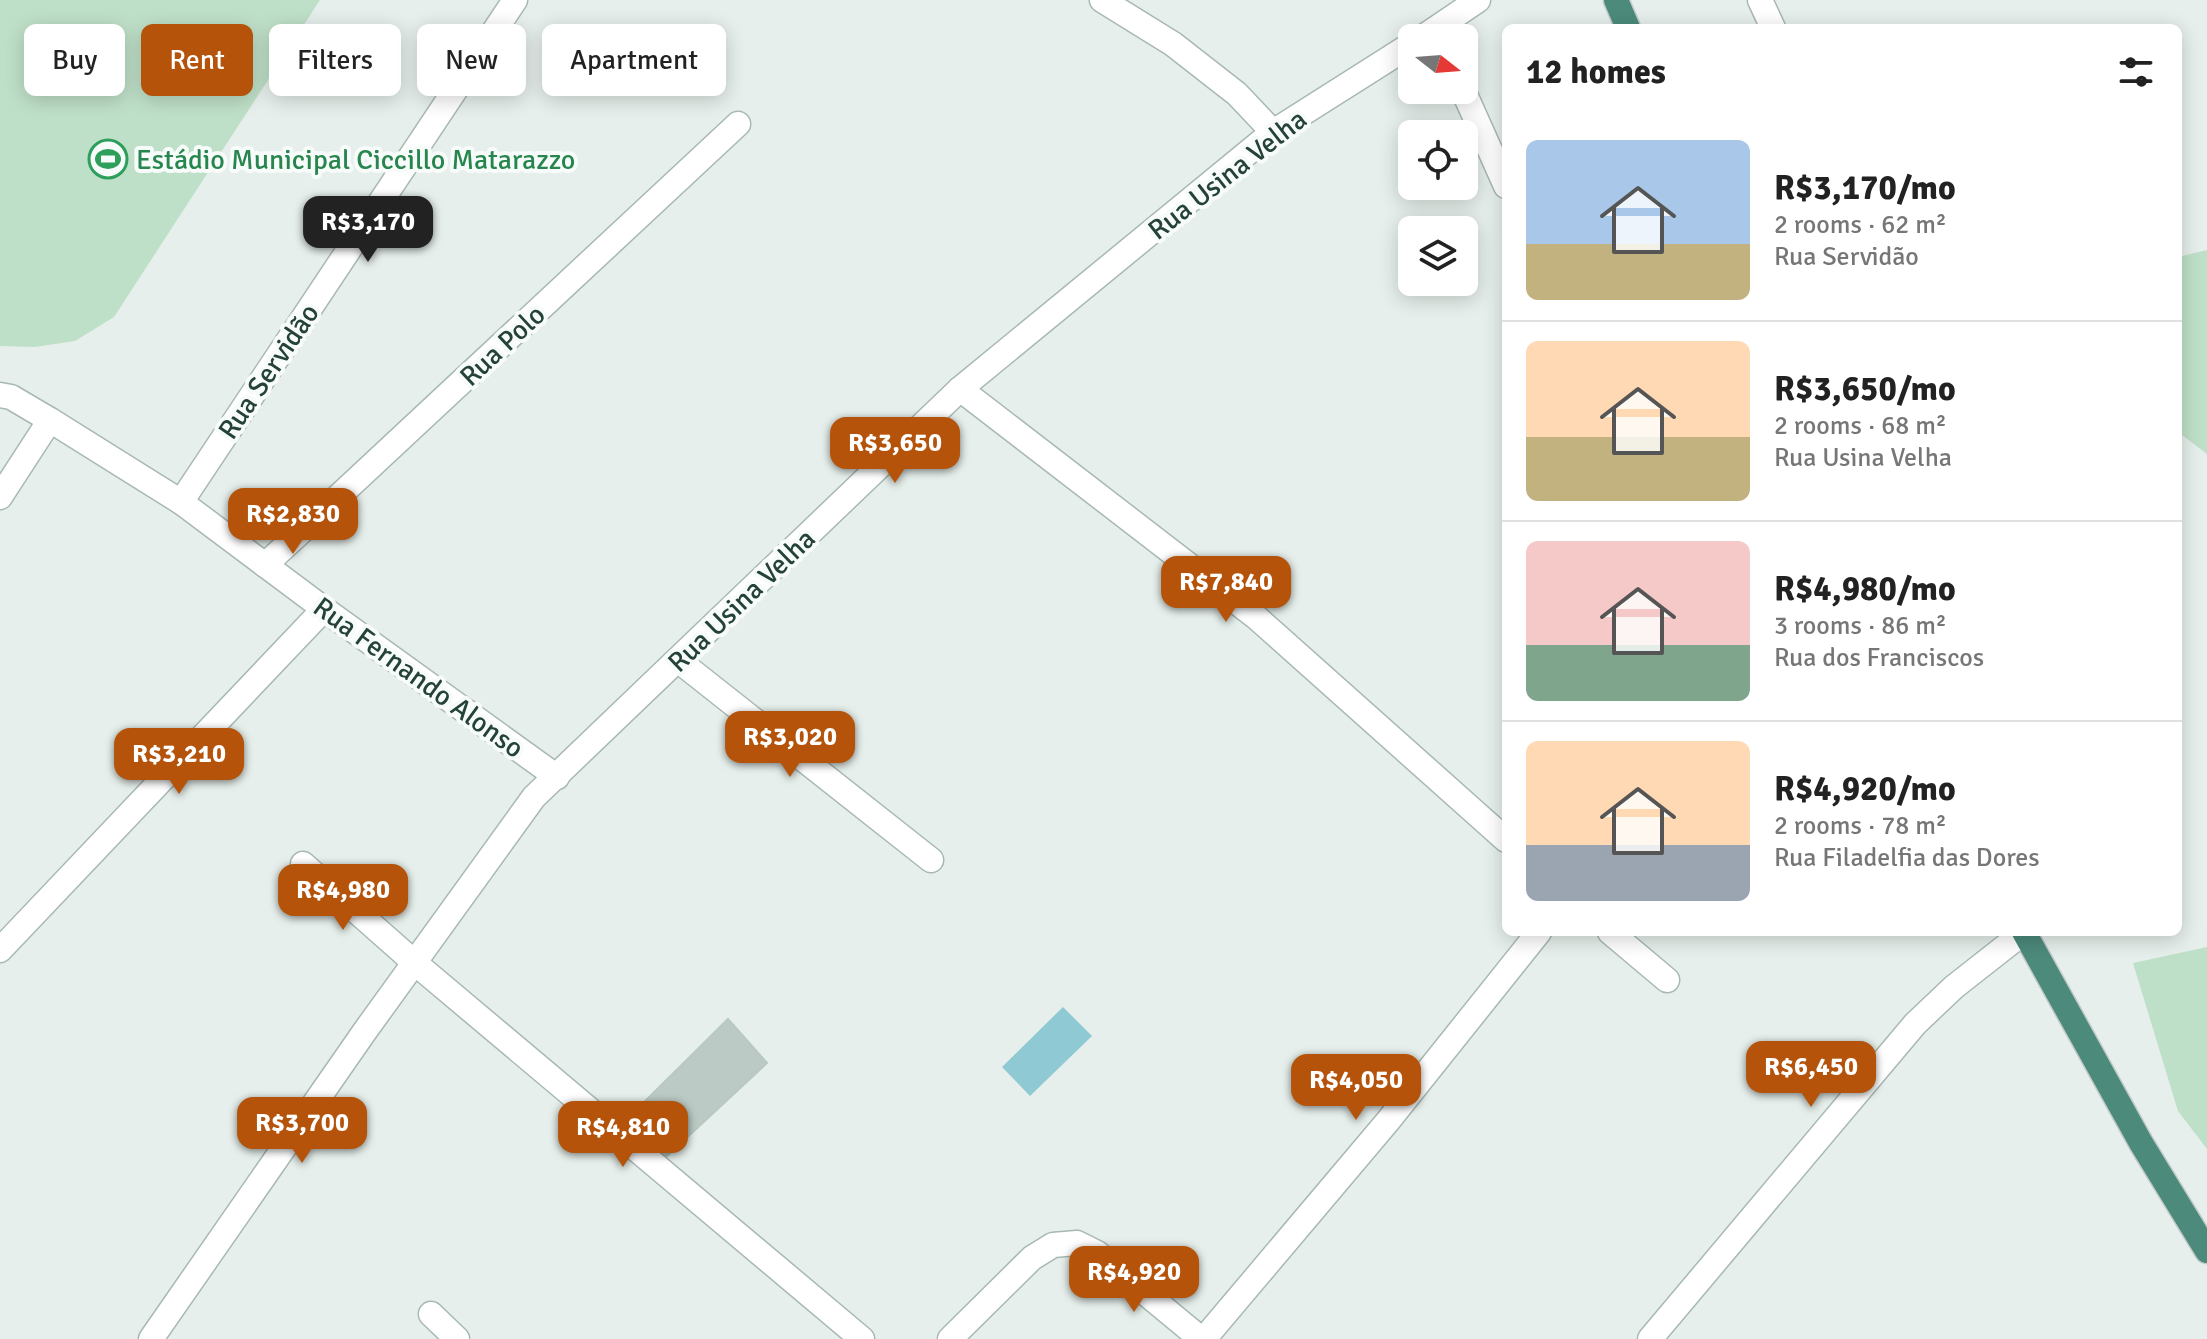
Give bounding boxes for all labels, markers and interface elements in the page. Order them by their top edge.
chip: Buy [24,24,125,96]
chip: Rent [141,24,253,96]
chip: Filters [269,24,401,96]
chip: New [417,24,526,96]
chip: Apartment [542,24,726,96]
north arrow [1398,24,1478,104]
map controls [1398,24,1478,296]
icon: filters [2114,50,2158,94]
text: 12 homes [1526,51,1666,93]
street label: Rua Usina Velha [1142,102,1314,247]
button: locate [1398,120,1478,200]
sports icon: Estádio Municipal Ciccillo Matarazzo [87,138,129,180]
place label: Estádio Municipal Ciccillo Matarazzo [136,143,575,177]
text: R$3,170/mo [1774,167,1956,209]
icon: home [1590,172,1686,268]
pin: R$3,170 [294,196,442,264]
text: R$3,170 [321,206,415,238]
text: 2 rooms · 62 m² [1774,209,1947,241]
button: layers [1398,216,1478,296]
text: Rua Servidão [1774,241,1919,273]
street label: Rua Servidão [211,297,327,446]
street label: Rua Polo [453,298,552,394]
text: R$3,650/mo [1774,368,1956,410]
icon: home [1590,373,1686,469]
text: 2 rooms · 68 m² [1774,410,1947,442]
pin: R$3,650 [821,417,969,485]
text: R$3,650 [848,427,942,459]
text: Rua Usina Velha [1774,442,1952,474]
pin: R$2,830 [219,488,367,556]
text: R$2,830 [246,498,340,530]
street label: Rua Usina Velha [661,522,822,680]
pin: R$7,840 [1152,556,1300,624]
text: R$7,840 [1179,566,1273,598]
text: R$4,980/mo [1774,568,1956,610]
icon: home [1590,573,1686,669]
street label: Rua Fernando Alonso [307,590,530,766]
text: 3 rooms · 86 m² [1774,610,1947,642]
text: Rua dos Franciscos [1774,642,1984,674]
pin: R$3,020 [716,711,864,779]
text: R$3,020 [743,721,837,753]
pin: R$3,210 [105,728,253,796]
text: R$3,210 [132,738,226,770]
text: R$4,920/mo [1774,768,1956,810]
icon: home [1590,773,1686,869]
text: 2 rooms · 78 m² [1774,810,1947,842]
text: Rua Filadelfia das Dores [1774,842,2040,874]
pin: R$4,980 [269,864,417,932]
text: R$4,980 [296,874,390,906]
pin: R$6,450 [1737,1041,1885,1109]
text: R$6,450 [1764,1051,1858,1083]
pin: R$4,050 [1282,1054,1430,1122]
text: R$4,050 [1309,1064,1403,1096]
pin: R$3,700 [228,1097,376,1165]
pin: R$4,810 [549,1101,697,1169]
text: R$3,700 [255,1107,349,1139]
text: R$4,810 [576,1111,670,1143]
pin: R$4,920 [1060,1246,1208,1314]
text: R$4,920 [1087,1256,1181,1288]

